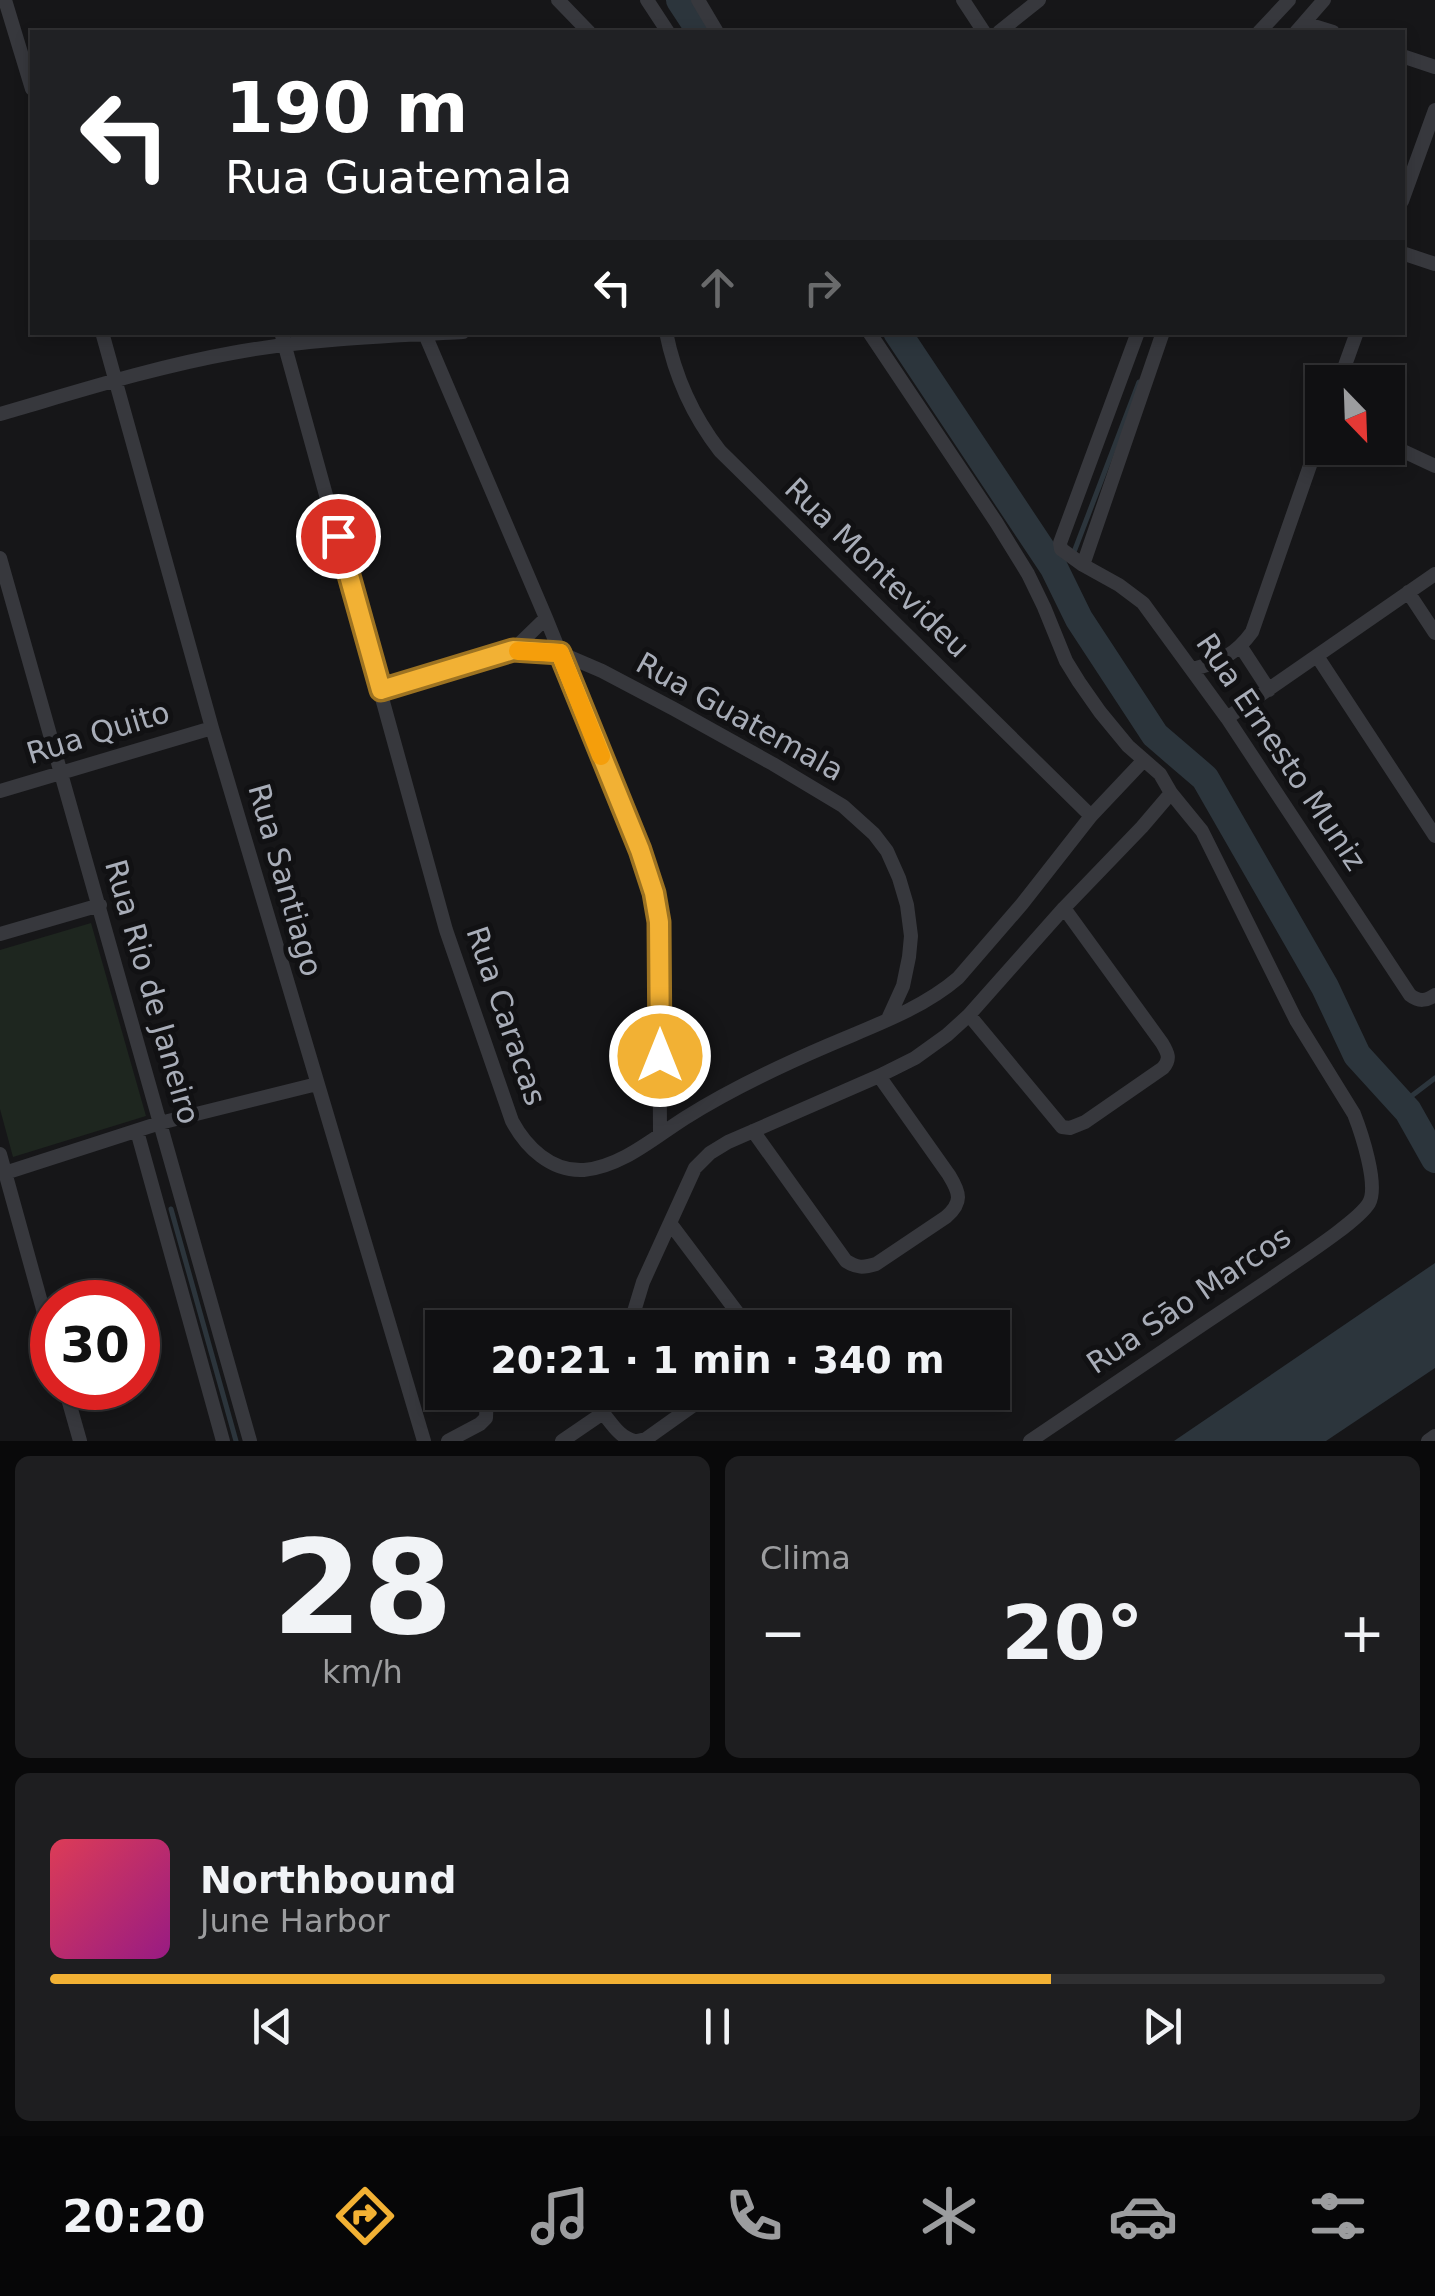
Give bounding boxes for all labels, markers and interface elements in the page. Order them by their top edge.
text: 190 m [225,67,468,149]
icon: left [60,70,190,200]
text: Rua Guatemala [225,151,572,204]
icon: left [585,260,640,315]
icon: ahead [690,260,745,315]
icon: right [795,260,850,315]
north arrow [1305,365,1405,465]
map controls [1305,365,1405,465]
street label: Rua Montevideu [778,471,977,664]
pin [296,494,381,579]
icon: arrive [311,509,366,564]
street label: Rua Ernesto Muniz [1189,627,1374,877]
street label: Rua Guatemala [630,645,850,788]
street label: Rua Quito [22,694,174,771]
street label: Rua Santiago [241,780,330,980]
street label: Rua Rio de Janeiro [98,856,207,1128]
street label: Rua Caracas [459,922,553,1110]
position arrow [608,1004,712,1108]
street label: Rua Sāo Marcos [1080,1218,1297,1381]
speed limit sign: 30 [30,1280,160,1410]
text: 20:21 · 1 min · 340 m [490,1338,945,1382]
text: 28 [272,1512,453,1664]
text: Clima [760,1539,851,1577]
text: 20° [1002,1589,1143,1677]
text: − [760,1601,806,1665]
text: + [1339,1601,1385,1665]
text: km/h [322,1653,403,1691]
text: Northbound [200,1858,456,1902]
text: June Harbor [200,1902,390,1940]
icon: previous [245,1999,300,2054]
icon: pause [690,1999,745,2054]
icon: next [1135,1999,1190,2054]
icon: directions [330,2181,400,2251]
icon: music [525,2181,595,2251]
icon: phone [719,2181,789,2251]
icon: climate [914,2181,984,2251]
icon: car [1108,2181,1178,2251]
icon: filters [1303,2181,1373,2251]
text: 20:20 [62,2190,206,2243]

